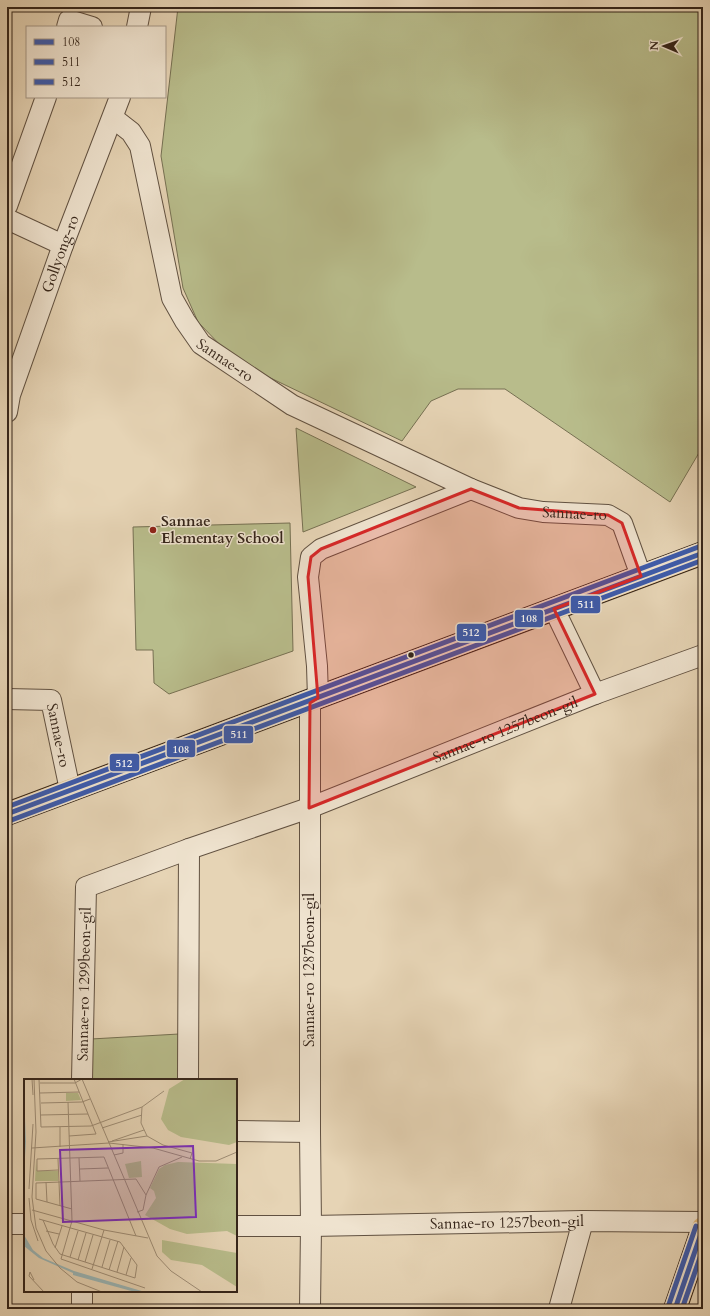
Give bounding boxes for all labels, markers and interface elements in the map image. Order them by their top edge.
legend [26,26,166,98]
north arrow [644,26,684,66]
text: 108 [62,34,80,50]
text: N [647,40,662,51]
text: 511 [62,54,80,70]
text: 512 [62,74,80,90]
street label: Gollyong-ro [37,212,84,295]
street label: Sannae-ro [192,334,257,386]
street label: Sannae-ro [542,502,607,525]
place label: Sannae Elementay School [161,511,284,548]
marker: Sannae Elementay School [148,525,158,535]
line badge: 511 [570,595,601,614]
text: 511 [578,597,594,612]
line badge: 108 [514,609,544,628]
text: 108 [521,611,537,626]
line badge: 512 [456,623,487,642]
text: 512 [463,625,480,640]
unlabelled marker [406,650,416,660]
street label: Sannae-ro 1257beon-gil [430,692,581,768]
street label: Sannae-ro [42,702,75,769]
line badge: 511 [223,725,254,744]
text: 511 [231,727,247,742]
line badge: 108 [166,739,196,758]
text: 108 [173,742,189,757]
line badge: 512 [109,753,140,772]
text: 512 [116,756,133,771]
street label: Sannae-ro 1287beon-gil [299,893,319,1047]
street label: Sannae-ro 1299beon-gil [72,907,96,1061]
inset map [24,1079,237,1292]
street label: Sannae-ro 1257beon-gil [430,1211,584,1234]

